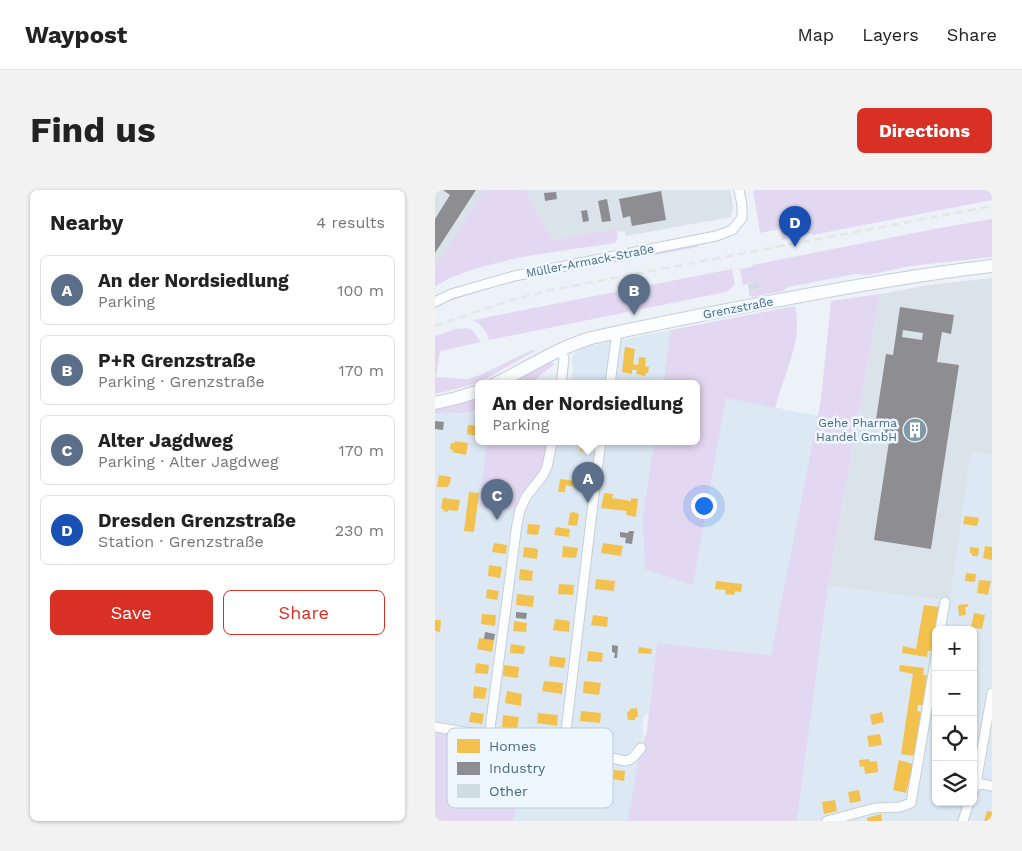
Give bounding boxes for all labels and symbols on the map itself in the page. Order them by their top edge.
pin: D [779,206,811,247]
street label: Müller-Armack-Straße [525,242,655,280]
pin: B [618,274,650,315]
street label: Grenzstraße [702,294,774,322]
place label: Gehe Pharma Handel GmbH [816,416,897,444]
building icon: Gehe Pharma Handel GmbH [902,417,928,443]
pin: A [572,462,604,503]
pin: C [481,479,513,520]
your location [691,493,717,519]
legend [447,728,613,808]
text: Homes [489,738,536,754]
text: Industry [489,760,546,776]
text: Other [489,783,528,799]

